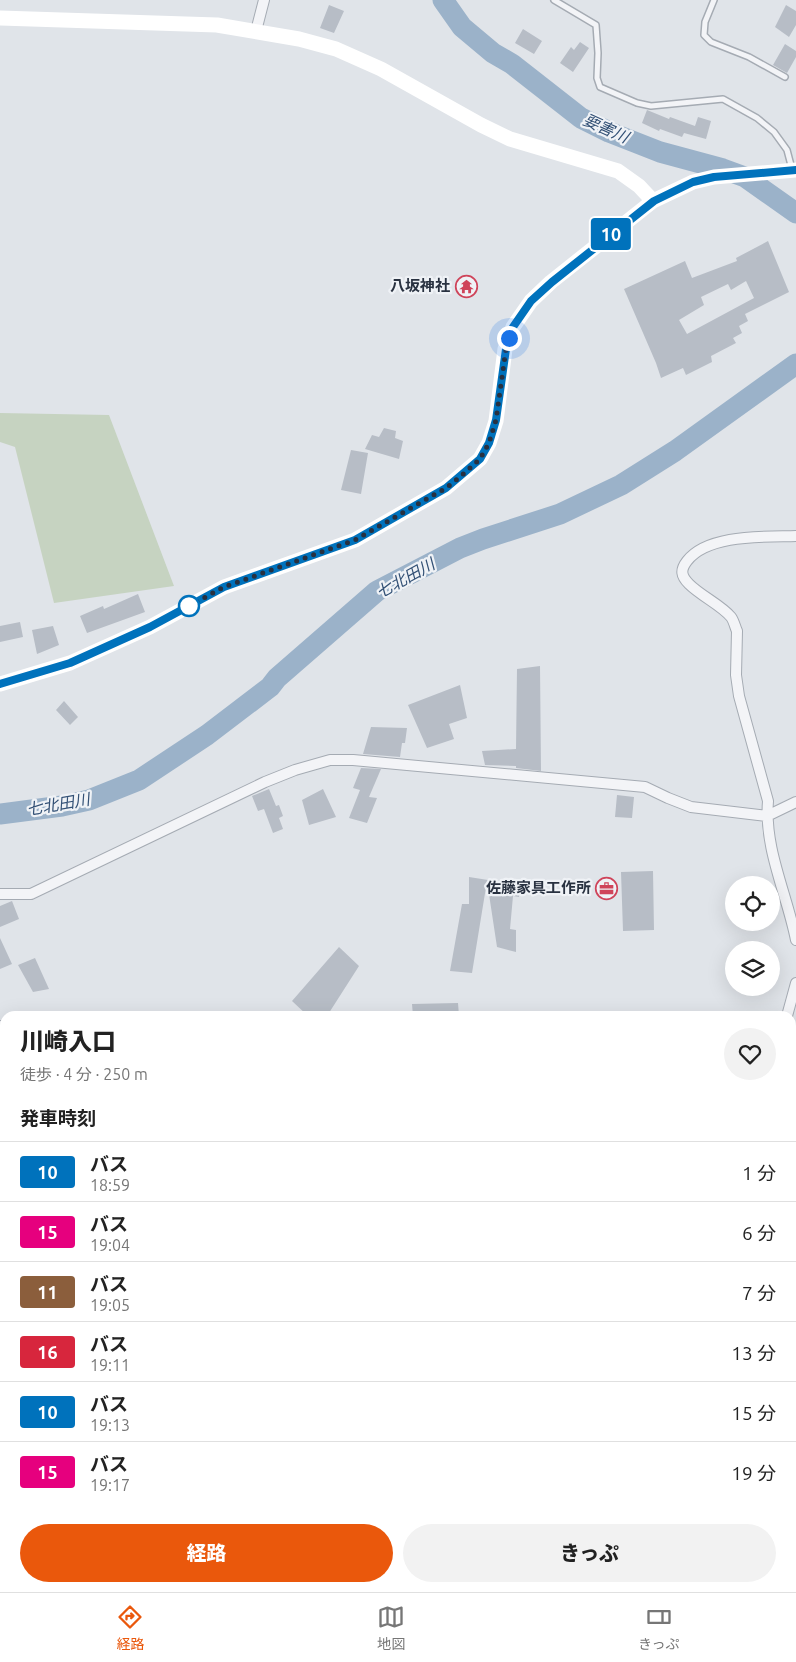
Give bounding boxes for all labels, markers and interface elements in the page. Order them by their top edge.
water label: 要害川 [580,110,633,147]
line badge: 10 [588,218,634,250]
text: 10 [601,224,621,244]
temple icon: 八坂神社 [454,274,478,298]
place label: 八坂神社 [390,277,450,294]
your location [497,326,522,351]
water label: 七北田川 [373,554,439,601]
unlabelled marker [178,595,200,617]
water label: 七北田川 [25,789,93,818]
office icon: 佐藤家具工作所 [595,876,619,900]
map controls [725,876,780,996]
button: locate [725,876,780,931]
place label: 佐藤家具工作所 [486,879,591,896]
button: layers [725,941,780,996]
text: 川崎入口 [20,1028,116,1055]
button: heart [724,1028,776,1080]
text: 徒歩 · 4 分 · 250 m [20,1065,148,1083]
text: 発車時刻 [20,1107,96,1129]
text: バス [90,1153,128,1175]
text: 10 [37,1162,58,1182]
text: 1 分 [742,1162,776,1184]
text: 18:59 [90,1176,130,1194]
text: バス [90,1213,128,1235]
text: 15 [37,1222,58,1242]
text: 6 分 [742,1222,776,1244]
text: 19:04 [90,1236,130,1254]
text: バス [90,1273,128,1295]
text: 11 [37,1282,58,1302]
text: 7 分 [742,1282,776,1304]
text: 19:05 [90,1296,130,1314]
text: バス [90,1333,128,1355]
text: 16 [37,1342,58,1362]
text: 13 分 [731,1342,776,1364]
text: 19:11 [90,1356,130,1374]
text: バス [90,1393,128,1415]
text: 10 [37,1402,58,1422]
text: 15 分 [731,1402,776,1424]
text: 19:13 [90,1416,130,1434]
text: バス [90,1453,128,1475]
text: 15 [37,1462,58,1482]
text: 19 分 [731,1462,776,1484]
text: 19:17 [90,1476,130,1494]
button: 経路 [20,1524,393,1582]
button: きっぷ [403,1524,776,1582]
tab: 経路 [116,1603,144,1653]
tab: 地図 [377,1603,405,1653]
tab: きっぷ [638,1603,680,1653]

